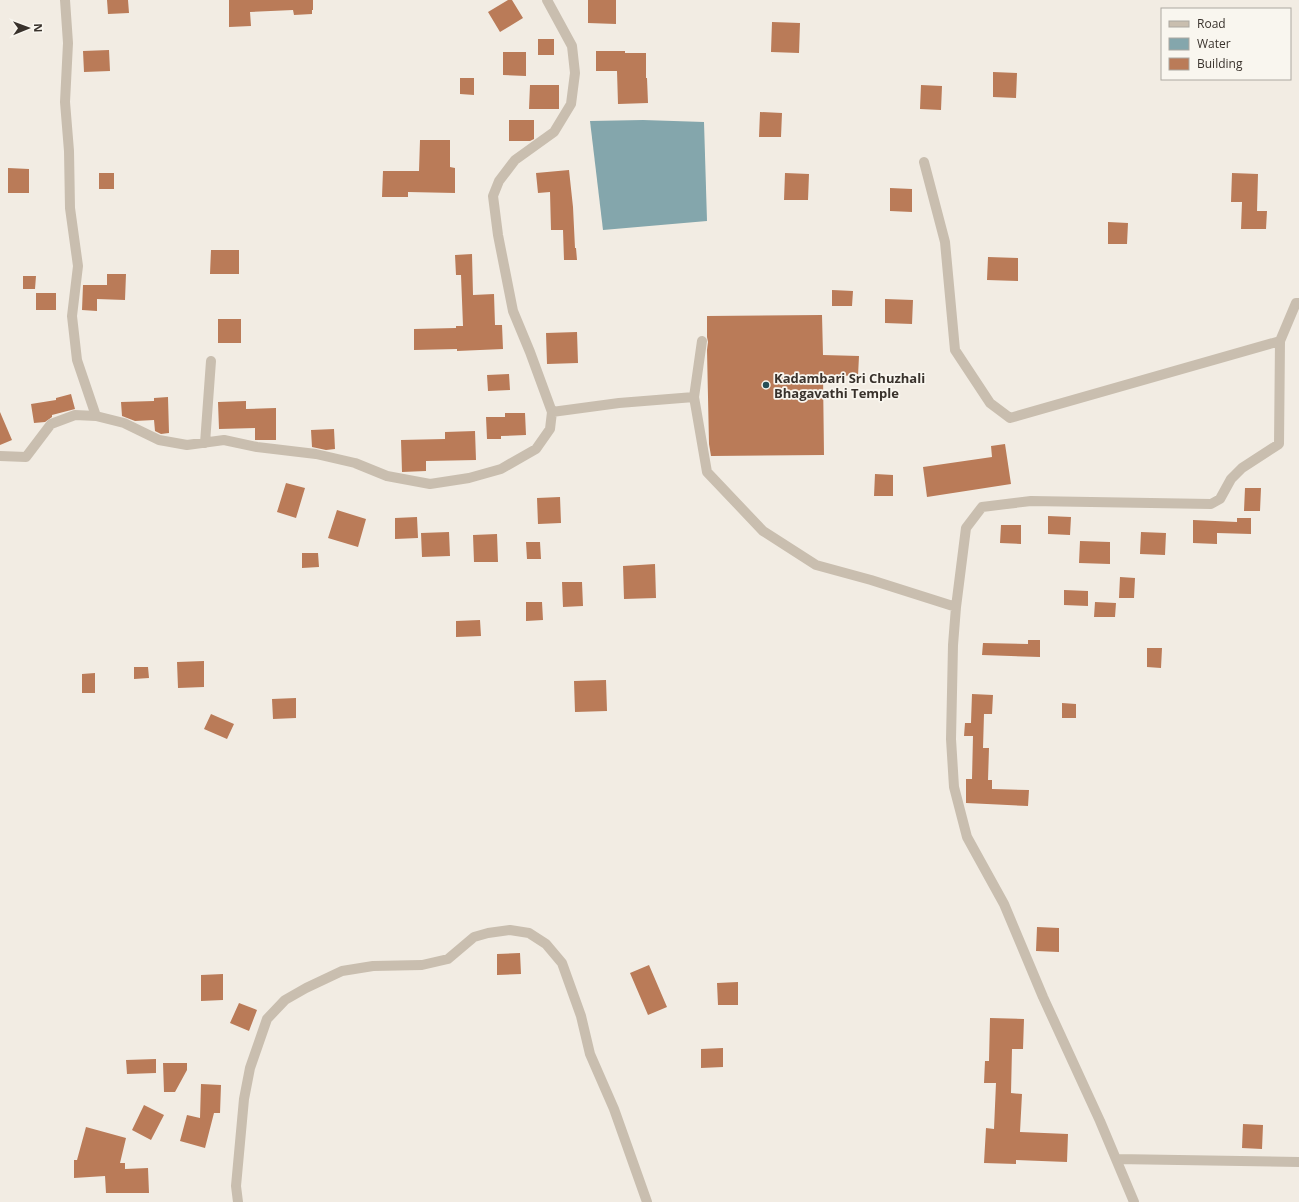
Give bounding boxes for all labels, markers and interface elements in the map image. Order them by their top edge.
north arrow [8,8,48,48]
legend [1161,8,1291,80]
text: Road [1197,15,1226,32]
text: N [31,23,46,32]
text: Water [1197,35,1231,52]
text: Building [1197,55,1243,72]
place label: Kadambari Sri Chuzhali Bhagavathi Temple [774,369,925,402]
marker: Kadambari Sri Chuzhali Bhagavathi Temple [761,380,771,390]

